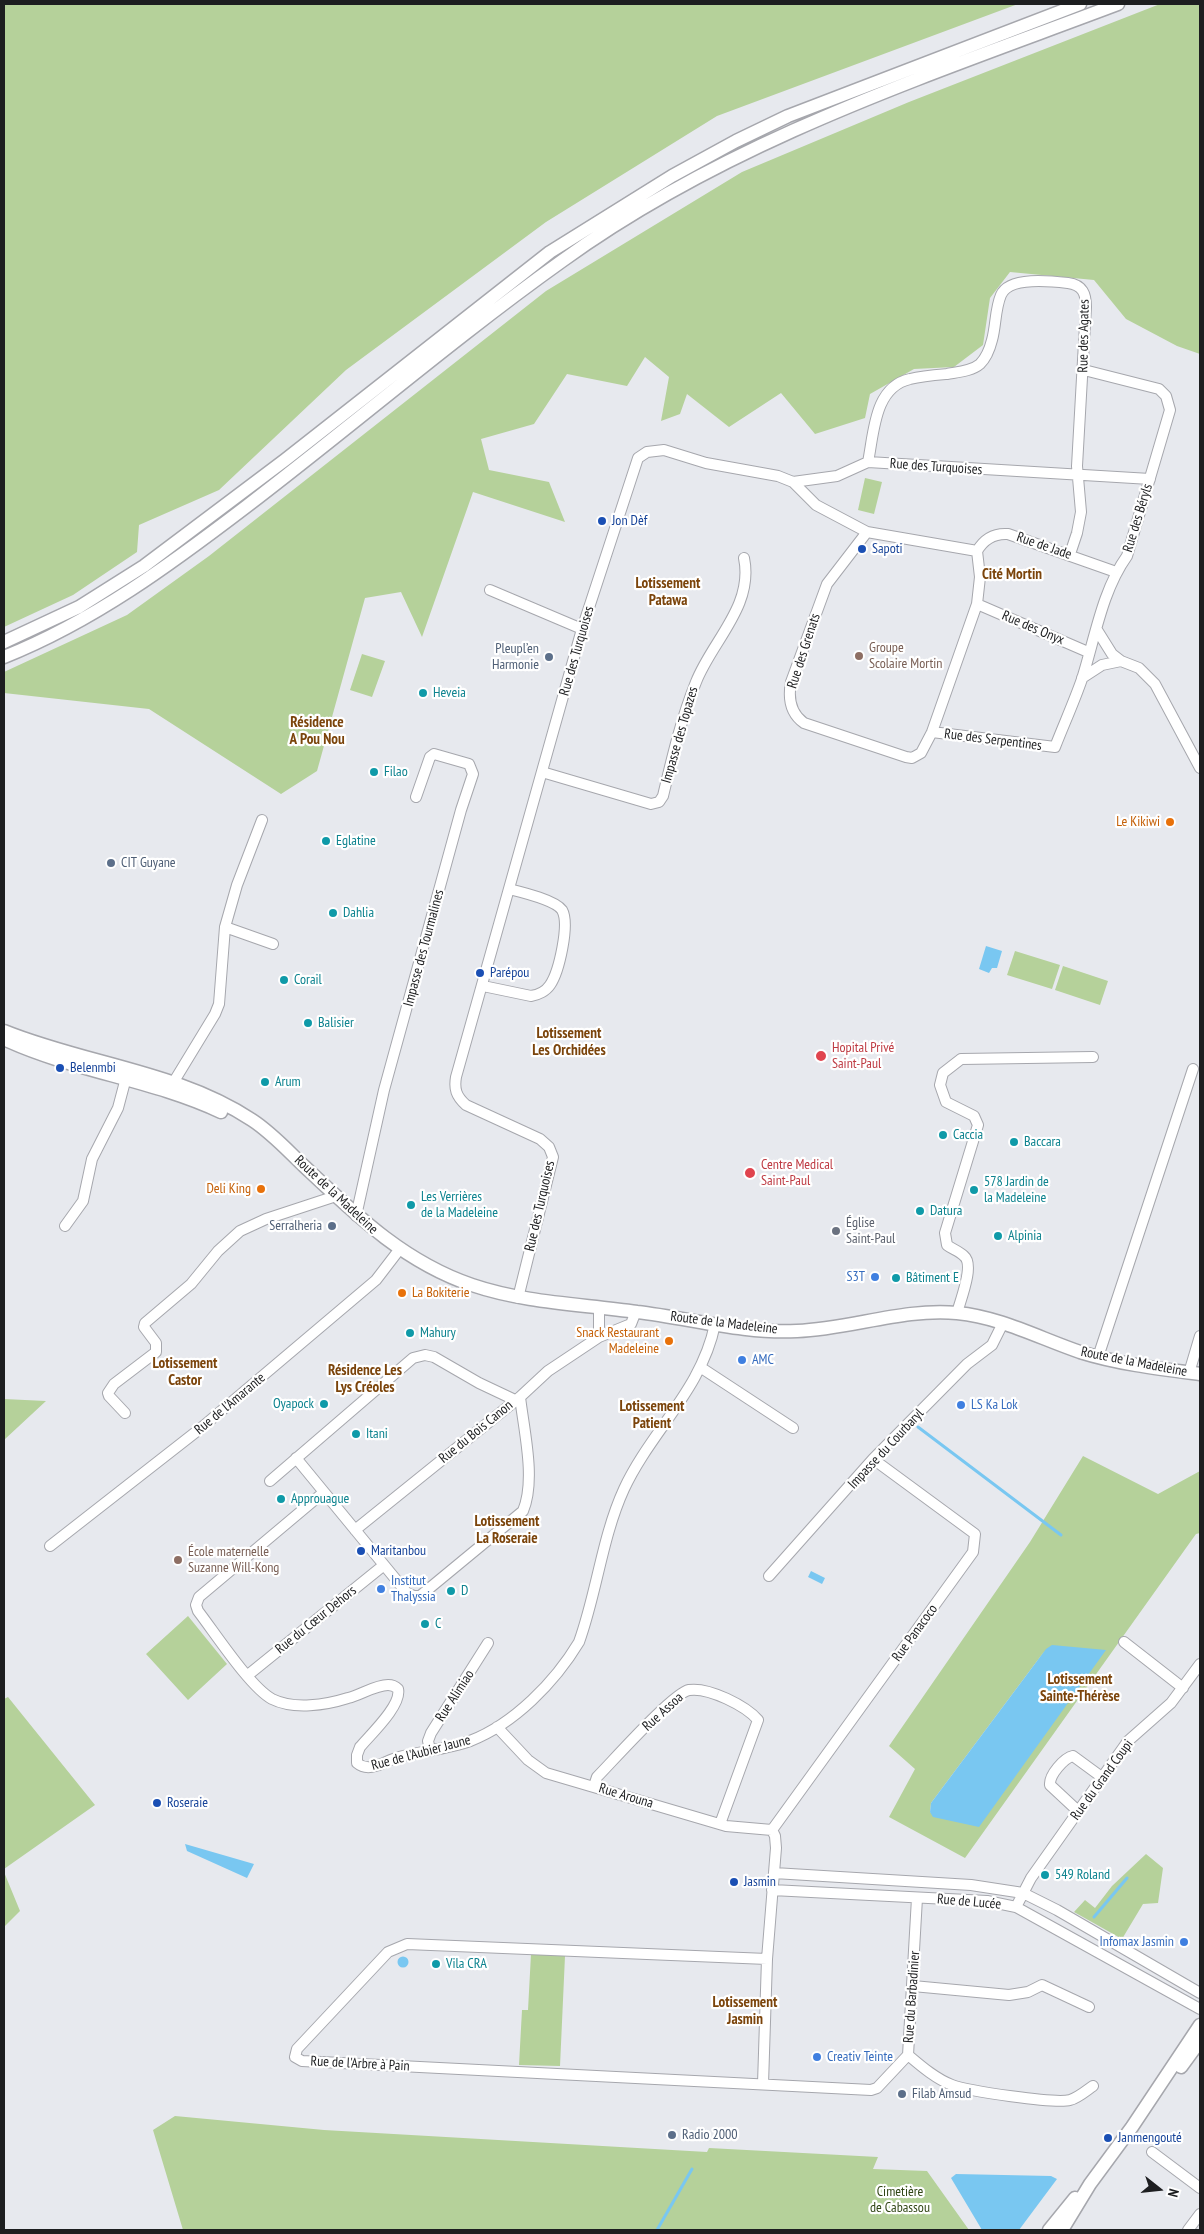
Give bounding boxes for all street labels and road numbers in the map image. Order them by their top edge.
street label: Rue des Agates [1075,299,1093,373]
street label: Rue des Turquoises [889,455,983,479]
street label: Rue des Béryls [1120,482,1156,554]
street label: Rue de Jade [1014,529,1074,563]
street label: Rue des Turquoises [556,604,598,698]
street label: Rue des Onyx [999,607,1067,649]
street label: Rue des Grenats [784,611,824,691]
street label: Impasse des Topazes [658,685,702,785]
street label: Rue des Serpentines [943,726,1043,754]
street label: Impasse des Tourmalines [400,888,448,1008]
street label: Route de la Madeleine [291,1152,381,1238]
street label: Rue des Turquoises [521,1159,559,1253]
street label: Route de la Madeleine [669,1308,779,1338]
street label: Route de la Madeleine [1079,1343,1189,1381]
street label: Rue de l'Amarante [191,1370,269,1438]
street label: Rue du Bois Canon [436,1397,516,1467]
street label: Impasse du Courbaryl [845,1405,927,1493]
street label: Rue du Cœur Dehors [272,1582,360,1658]
street label: Rue Panacoco [889,1601,941,1665]
street label: Rue Alimiao [432,1667,478,1725]
street label: Rue Assoa [639,1689,687,1735]
street label: Rue de l'Aubier Jaune [369,1732,473,1774]
street label: Rue du Grand Coupi [1067,1736,1137,1824]
street label: Rue Arouna [597,1780,655,1812]
street label: Rue de Lucée [936,1891,1002,1913]
street label: Rue du Barbadinier [900,1950,924,2044]
street label: Rue de l'Arbre à Pain [310,2053,410,2075]

